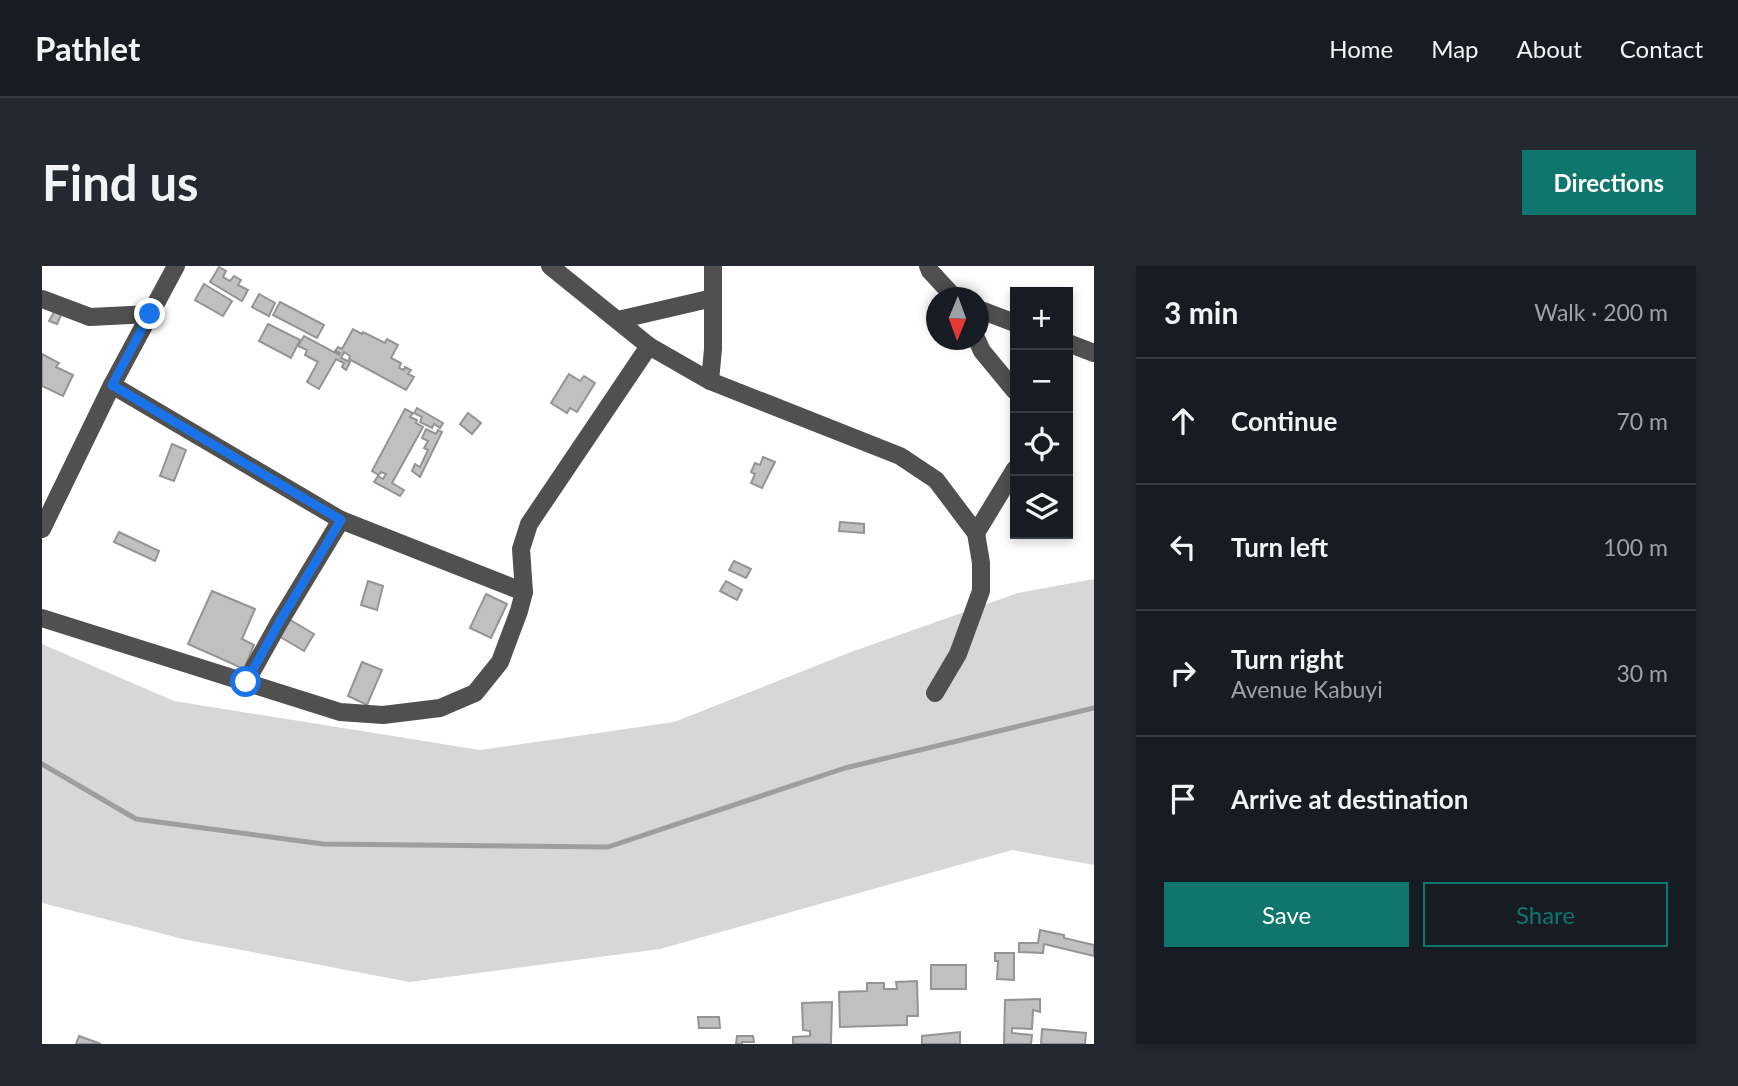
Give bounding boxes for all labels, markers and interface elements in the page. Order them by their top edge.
text: Pathlet [35,28,140,68]
text: Home [1329,34,1393,63]
text: Map [1431,34,1479,63]
text: About [1517,34,1582,63]
text: Contact [1620,34,1703,63]
button: Directions [1522,150,1696,215]
text: Find us [42,153,199,211]
north arrow [926,287,989,350]
map controls [1010,287,1073,539]
button: + [1010,287,1073,350]
text: 3 min [1164,294,1238,330]
route end [134,298,165,329]
text: Walk · 200 m [1534,298,1668,326]
button: − [1010,350,1073,413]
icon: ahead [1164,402,1202,440]
text: Continue [1231,405,1337,437]
text: 70 m [1617,407,1668,435]
button: locate [1010,413,1073,476]
button: layers [1010,476,1073,539]
icon: left [1164,528,1202,566]
text: Turn left [1231,531,1328,563]
text: 100 m [1603,533,1668,561]
text: Turn right [1231,643,1344,675]
icon: right [1164,654,1202,692]
text: 30 m [1617,659,1668,687]
route start [230,666,261,697]
text: Avenue Kabuyi [1231,675,1383,703]
icon: arrive [1164,780,1202,818]
text: Arrive at destination [1231,783,1468,815]
button: Save [1164,882,1409,947]
button: Share [1423,882,1668,947]

